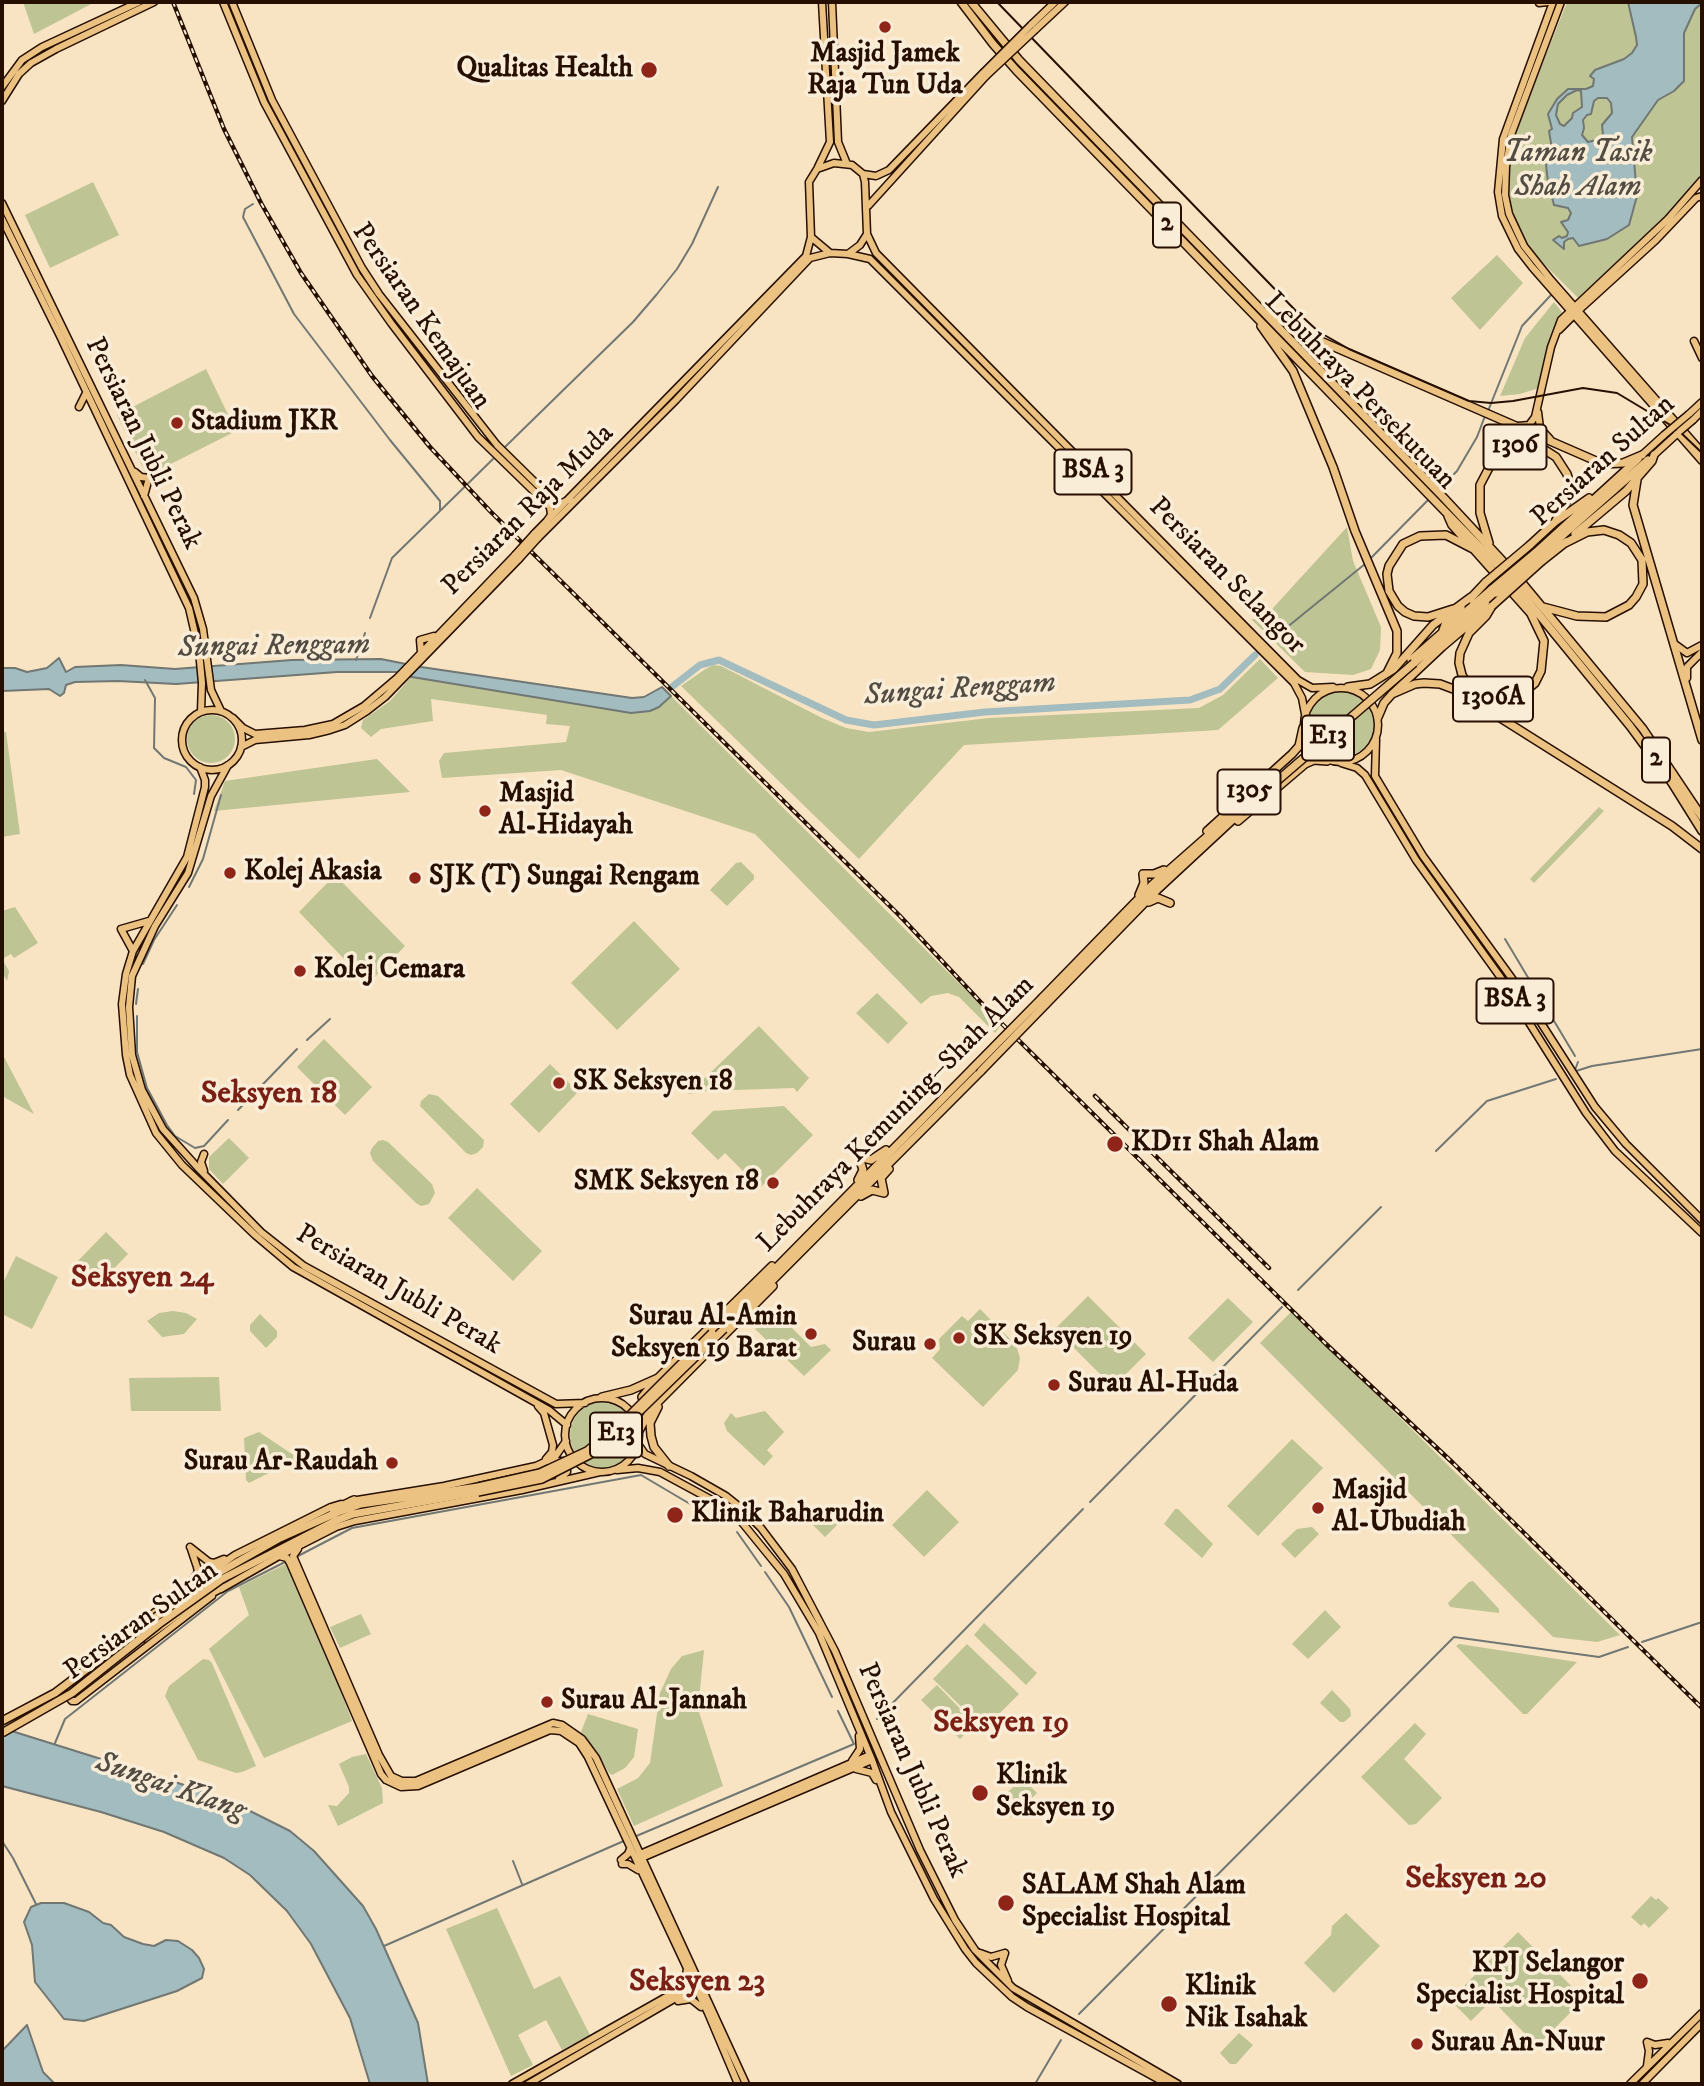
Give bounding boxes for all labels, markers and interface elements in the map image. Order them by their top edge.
marker: Masjid Jamek Raja Tun Uda [877,19,893,35]
place label: Masjid Jamek Raja Tun Uda [807,38,963,104]
place label: Qualitas Health [457,53,633,87]
marker: Qualitas Health [639,60,659,80]
water label: Taman Tasik Shah Alam [1503,137,1653,208]
road number: 2 [1153,202,1181,248]
street label: Persiaran Kemajuan [343,217,497,417]
street label: Lebuhraya Persekutuan [1256,286,1462,498]
street label: Persiaran Jubli Perak [76,333,208,555]
street label: Persiaran Sultan [1525,389,1683,535]
place label: Stadium JKR [191,406,338,440]
marker: Stadium JKR [169,415,185,431]
street label: Persiaran Raja Muda [436,418,622,604]
road number: 1306 [1484,424,1546,470]
road number: BSA 3 [1054,450,1132,494]
street label: Persiaran Selangor [1141,492,1311,662]
water label: Sungai Renggam [178,628,370,668]
water label: Sungai Renggam [863,666,1057,716]
road number: 1306A [1453,677,1533,722]
road number: E13 [1302,716,1354,760]
road number: 2 [1642,738,1670,782]
road number: 1305 [1218,770,1280,814]
place label: Masjid Al-Hidayah [499,778,633,844]
marker: Masjid Al-Hidayah [477,803,493,819]
place label: Kolej Akasia [244,856,382,890]
place label: SJK (T) Sungai Rengam [429,861,700,895]
marker: Kolej Akasia [222,865,238,881]
marker: SJK (T) Sungai Rengam [407,870,423,886]
place label: Kolej Cemara [314,954,465,988]
marker: Kolej Cemara [292,963,308,979]
street label: Lebuhraya Kemuning–Shah Alam [752,970,1042,1260]
road number: BSA 3 [1476,978,1554,1024]
place label: SK Seksyen 18 [573,1066,733,1100]
marker: SK Seksyen 18 [551,1075,567,1091]
district label: Seksyen 18 [201,1076,337,1114]
place label: KD11 Shah Alam [1131,1127,1319,1161]
marker: KD11 Shah Alam [1105,1134,1125,1154]
place label: SMK Seksyen 18 [574,1166,759,1200]
marker: SMK Seksyen 18 [765,1175,781,1191]
street label: Persiaran Jubli Perak [289,1219,507,1363]
district label: Seksyen 24 [71,1260,213,1298]
place label: Surau Al-Amin Seksyen 19 Barat [611,1301,797,1367]
place label: SK Seksyen 19 [973,1321,1133,1355]
marker: Surau Al-Amin Seksyen 19 Barat [803,1326,819,1342]
place label: Surau [852,1327,916,1361]
marker: SK Seksyen 19 [951,1330,967,1346]
marker: Surau [922,1336,938,1352]
place label: Surau Al-Huda [1068,1368,1238,1402]
marker: Surau Al-Huda [1046,1377,1062,1393]
road number: E13 [590,1412,642,1458]
place label: Surau Ar-Raudah [184,1446,378,1480]
marker: Surau Ar-Raudah [384,1455,400,1471]
place label: Masjid Al-Ubudiah [1332,1475,1466,1541]
place label: Klinik Baharudin [691,1498,884,1532]
marker: Masjid Al-Ubudiah [1310,1500,1326,1516]
marker: Klinik Baharudin [665,1505,685,1525]
street label: Persiaran Sultan [59,1555,225,1689]
street label: Persiaran Jubli Perak [849,1658,973,1884]
place label: Surau Al-Jannah [561,1685,747,1719]
marker: Surau Al-Jannah [539,1694,555,1710]
district label: Seksyen 19 [933,1705,1069,1743]
water label: Sungai Klang [90,1746,250,1830]
place label: Klinik Seksyen 19 [996,1760,1115,1826]
marker: Klinik Seksyen 19 [970,1783,990,1803]
district label: Seksyen 20 [1405,1861,1547,1899]
place label: SALAM Shah Alam Specialist Hospital [1022,1870,1246,1936]
marker: SALAM Shah Alam Specialist Hospital [996,1893,1016,1913]
place label: KPJ Selangor Specialist Hospital [1416,1948,1624,2014]
district label: Seksyen 23 [629,1964,765,2002]
place label: Klinik Nik Isahak [1185,1971,1308,2037]
marker: KPJ Selangor Specialist Hospital [1630,1971,1650,1991]
marker: Klinik Nik Isahak [1159,1994,1179,2014]
place label: Surau An-Nuur [1431,2027,1605,2061]
marker: Surau An-Nuur [1409,2036,1425,2052]

